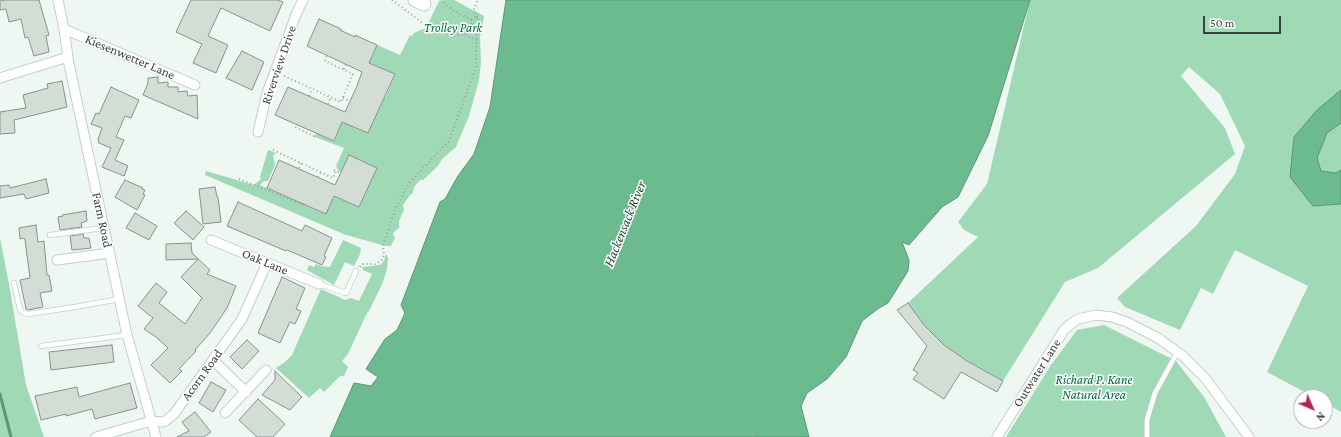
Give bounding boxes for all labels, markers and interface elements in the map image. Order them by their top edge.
scale bar [1205,8,1283,34]
text: 50 m [1210,16,1234,30]
park label: Trolley Park [424,20,482,36]
street label: Riverview Drive [258,24,300,106]
street label: Kiesenwetter Lane [83,31,177,83]
water label: Hackensack River [600,179,650,269]
street label: Farm Road [89,191,115,249]
street label: Oak Lane [240,246,290,278]
street label: Outwater Lane [1010,336,1064,410]
street label: Acorn Road [178,346,226,404]
park label: Richard P. Kane Natural Area [1056,372,1132,403]
north arrow [1293,389,1333,429]
text: N [1314,410,1328,424]

